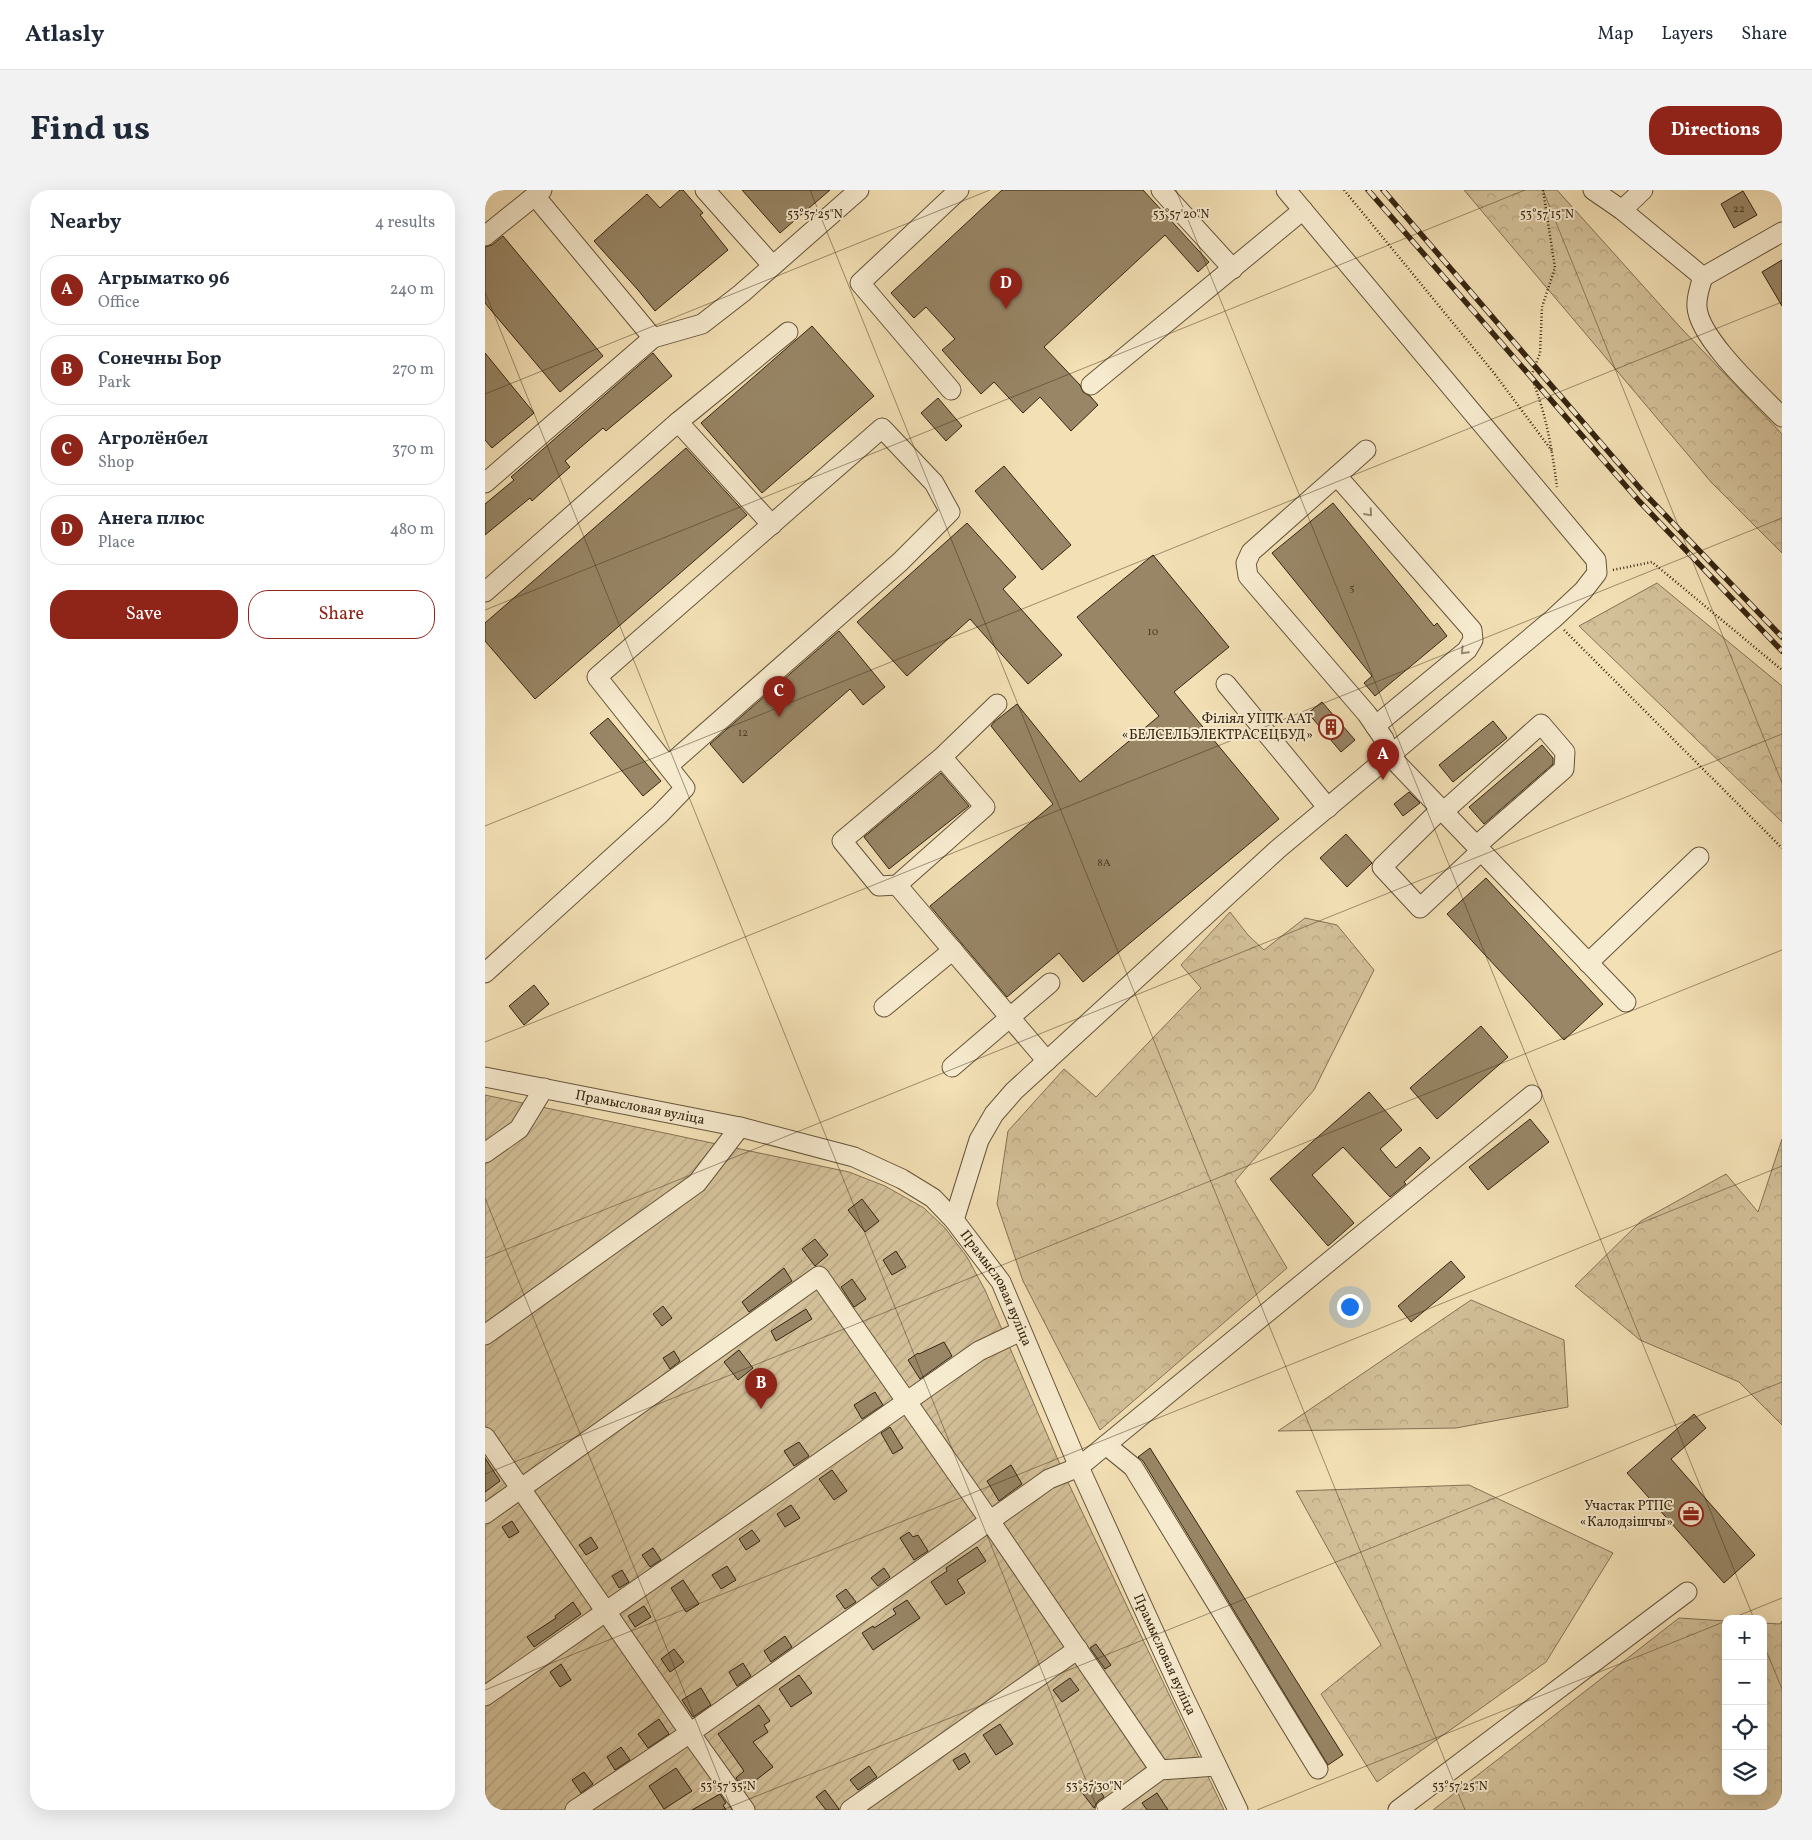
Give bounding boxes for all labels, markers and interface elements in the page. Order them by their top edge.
text: Atlasly [25,18,104,52]
text: Map [1597,22,1633,47]
text: Layers [1661,22,1713,47]
text: Share [1741,22,1787,47]
text: Find us [30,106,150,154]
button: Directions [1649,106,1782,155]
house number: 22 [1733,202,1745,217]
text: 53°57'25"N [787,207,843,223]
text: 53°57'20"N [1153,207,1209,223]
text: 53°57'15"N [1520,207,1574,223]
text: Nearby [50,208,121,237]
text: 4 results [375,212,435,234]
text: Агрыматко 96 [98,266,230,292]
pin: D [990,268,1022,309]
text: A [61,279,73,301]
text: 240 m [390,279,434,301]
text: Office [98,292,140,314]
text: Сонечны Бор [98,346,222,372]
text: B [62,359,72,381]
text: 270 m [392,359,434,381]
text: Park [98,372,131,394]
text: Агролёнбел [98,426,208,452]
text: C [62,439,72,461]
text: 370 m [392,439,434,461]
text: Shop [98,452,134,474]
text: Анега плюс [98,506,205,532]
one-way arrow [1363,507,1372,516]
text: D [61,519,73,541]
text: 480 m [390,519,434,541]
text: Place [98,532,135,554]
house number: 5 [1349,581,1355,596]
button: Save [50,590,238,639]
button: Share [248,590,435,639]
house number: 10 [1148,625,1159,640]
one-way arrow [1461,645,1470,654]
pin: C [763,676,795,717]
place label: Філіял УПТК ААТ «БЕЛСЕЛЬЭЛЕКТРАСЕЦБУД» [1122,710,1313,745]
building icon: Філіял УПТК ААТ «БЕЛСЕЛЬЭЛЕКТРАСЕЦБУД» [1318,714,1344,740]
house number: 12 [738,726,748,741]
pin: A [1367,739,1399,780]
house number: 8А [1097,856,1111,871]
street label: Прамысловая вуліца [574,1085,707,1129]
street label: Прамысловая вуліца [955,1226,1036,1349]
your location [1337,1294,1363,1320]
pin: B [745,1368,777,1409]
place label: Участак РТПС «Калодзішчы» [1580,1497,1673,1532]
office icon: Участак РТПС «Калодзішчы» [1678,1501,1704,1527]
street label: Прамысловая вуліца [1128,1591,1201,1718]
map controls [1722,1615,1767,1795]
button: + [1722,1615,1767,1660]
button: − [1722,1660,1767,1705]
button: locate [1722,1705,1767,1750]
button: layers [1722,1750,1767,1795]
text: 53°57'35"N [700,1779,756,1795]
text: 53°57'30"N [1066,1779,1122,1795]
text: 53°57'25"N [1432,1779,1488,1795]

